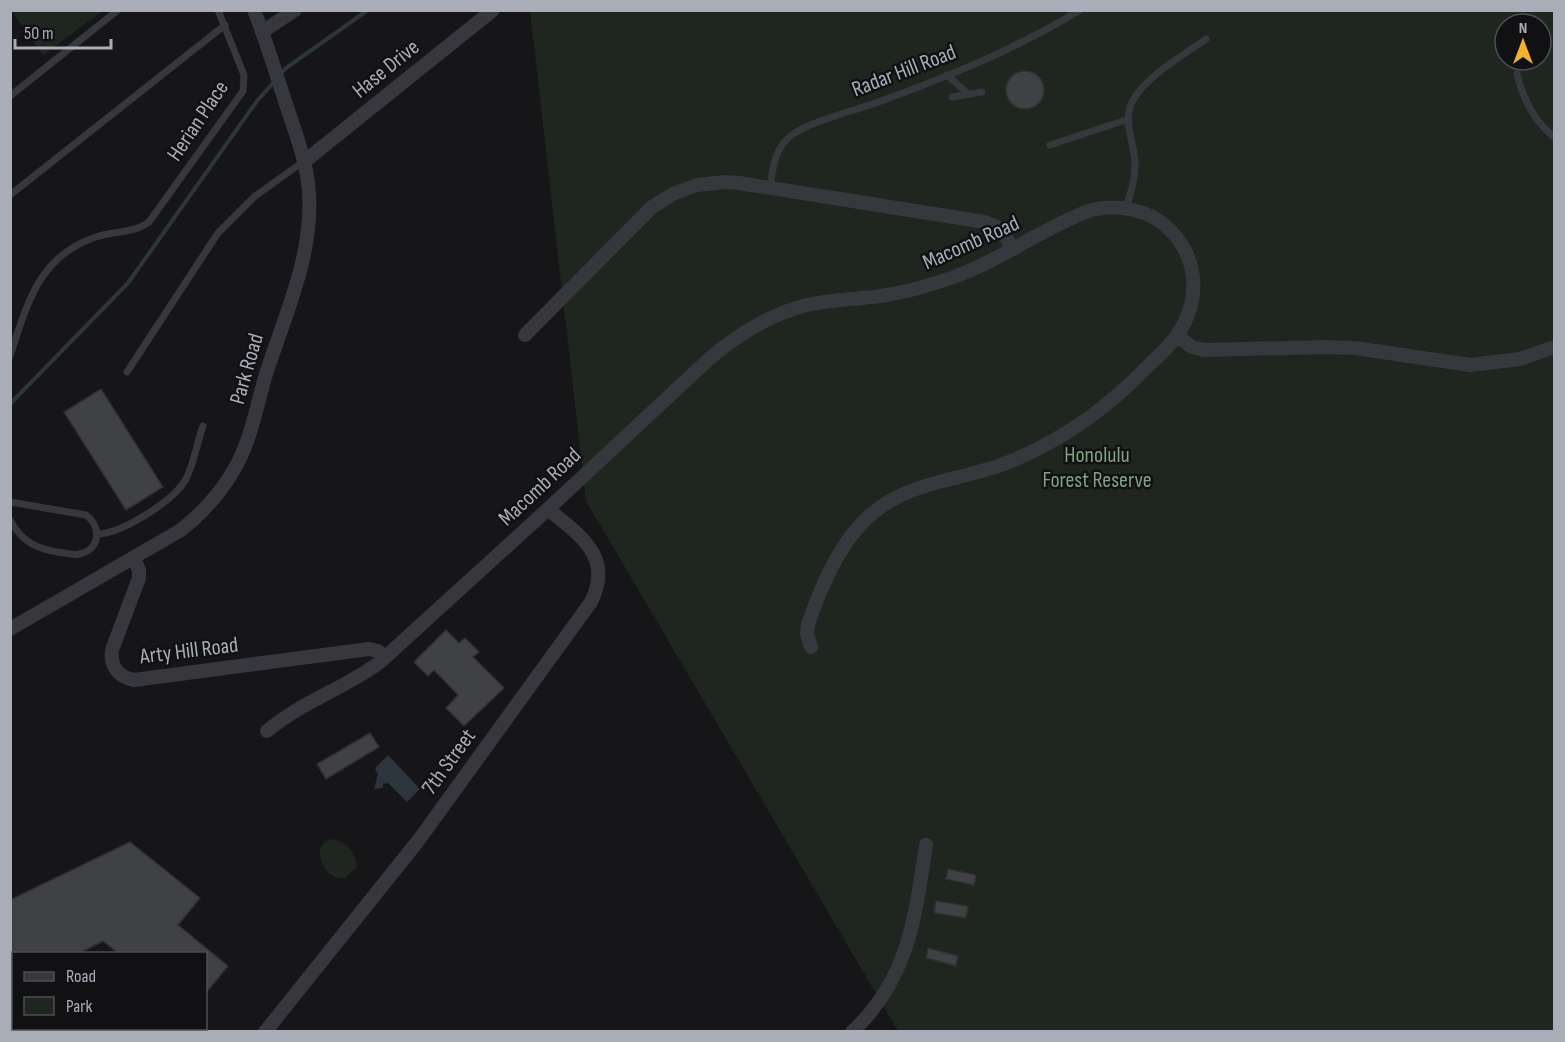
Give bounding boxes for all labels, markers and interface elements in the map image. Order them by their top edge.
scale bar [15,12,111,50]
north arrow [1493,12,1553,72]
text: N [1519,19,1527,38]
text: 50 m [24,23,54,44]
street label: Hase Drive [347,34,425,104]
street label: Radar Hill Road [848,39,960,103]
street label: Herian Place [161,76,235,166]
street label: Macomb Road [919,210,1023,276]
street label: Park Road [224,331,270,407]
street label: Macomb Road [493,442,587,532]
park label: Honolulu Forest Reserve [1042,442,1152,494]
street label: Arty Hill Road [137,632,240,671]
street label: 7th Street [416,723,482,800]
legend [12,952,207,1030]
text: Road [66,966,96,987]
text: Park [66,996,92,1017]

